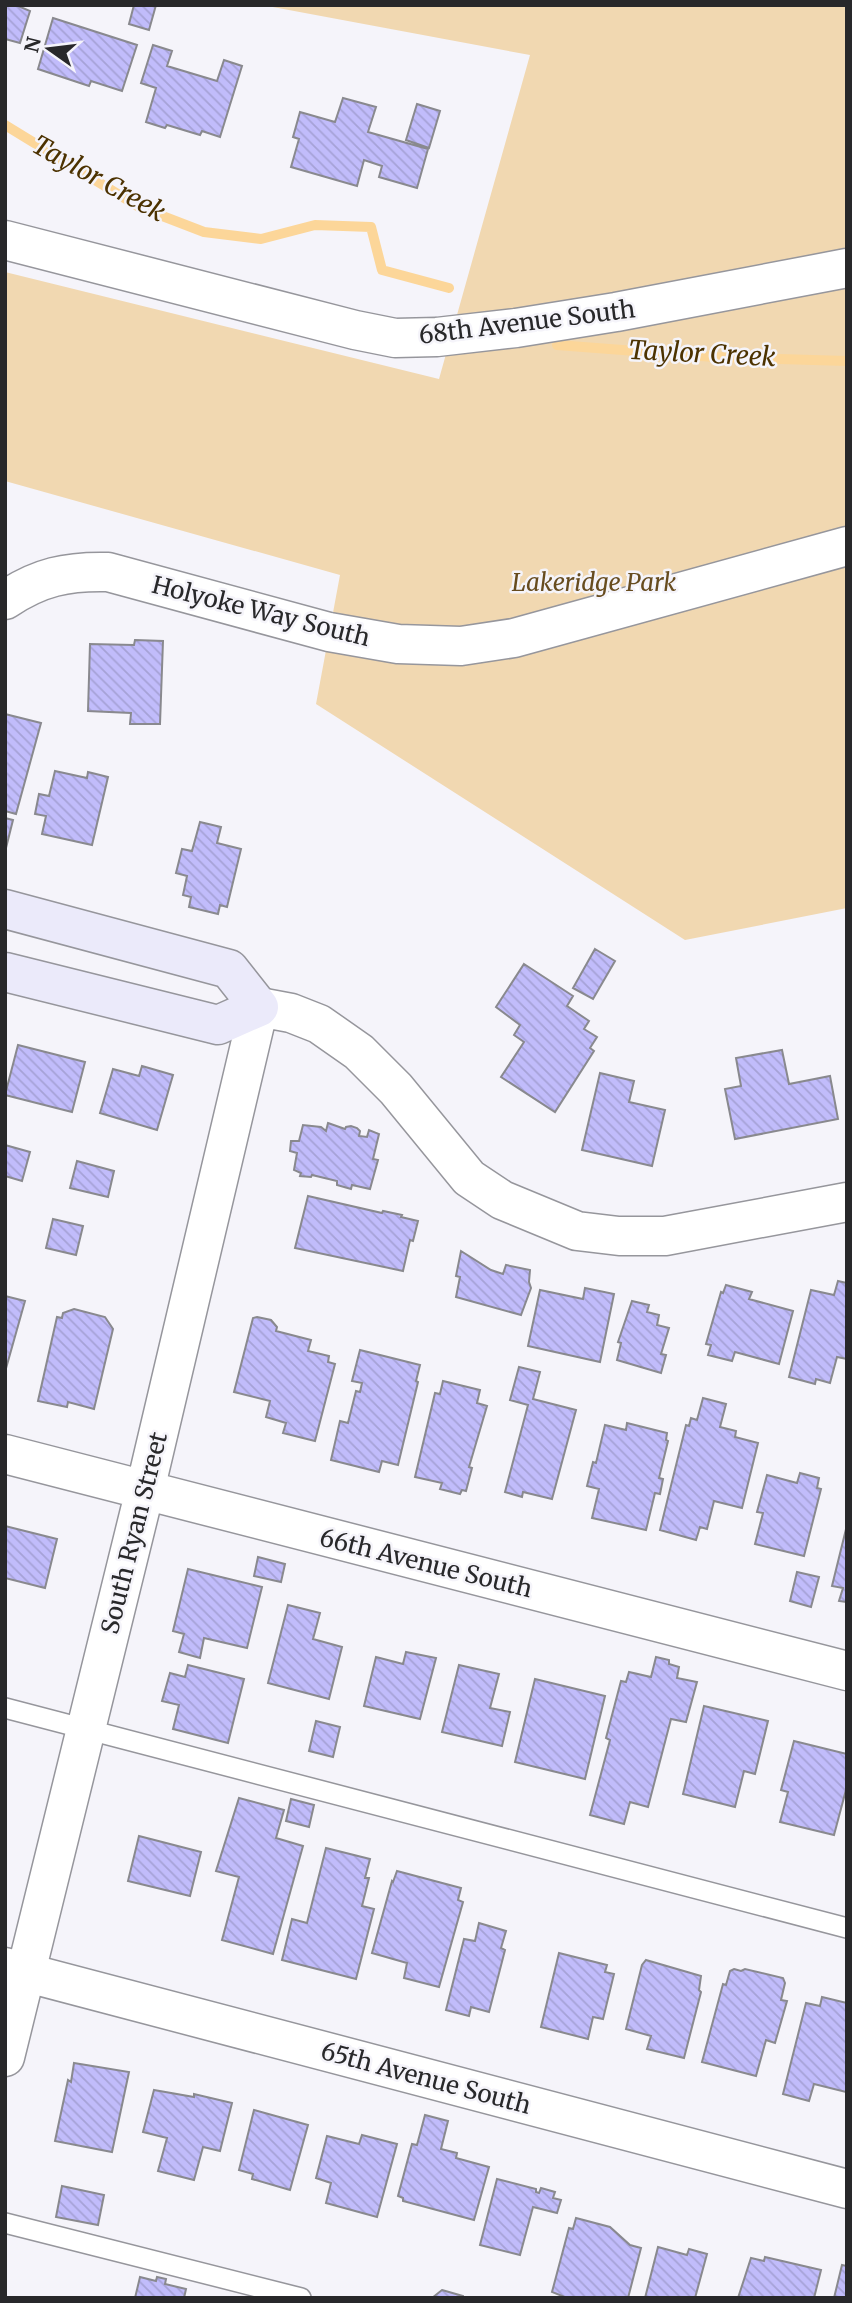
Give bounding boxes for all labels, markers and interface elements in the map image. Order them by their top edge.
north arrow [14,14,84,84]
text: N [19,35,46,55]
water label: Taylor Creek [27,128,171,228]
street label: 68th Avenue South [417,293,637,351]
water label: Taylor Creek [628,333,776,373]
park label: Lakeridge Park [512,567,676,598]
street label: Holyoke Way South [149,569,373,653]
street label: South Ryan Street [94,1428,174,1637]
street label: 66th Avenue South [317,1522,536,1604]
street label: 65th Avenue South [318,2035,534,2121]

